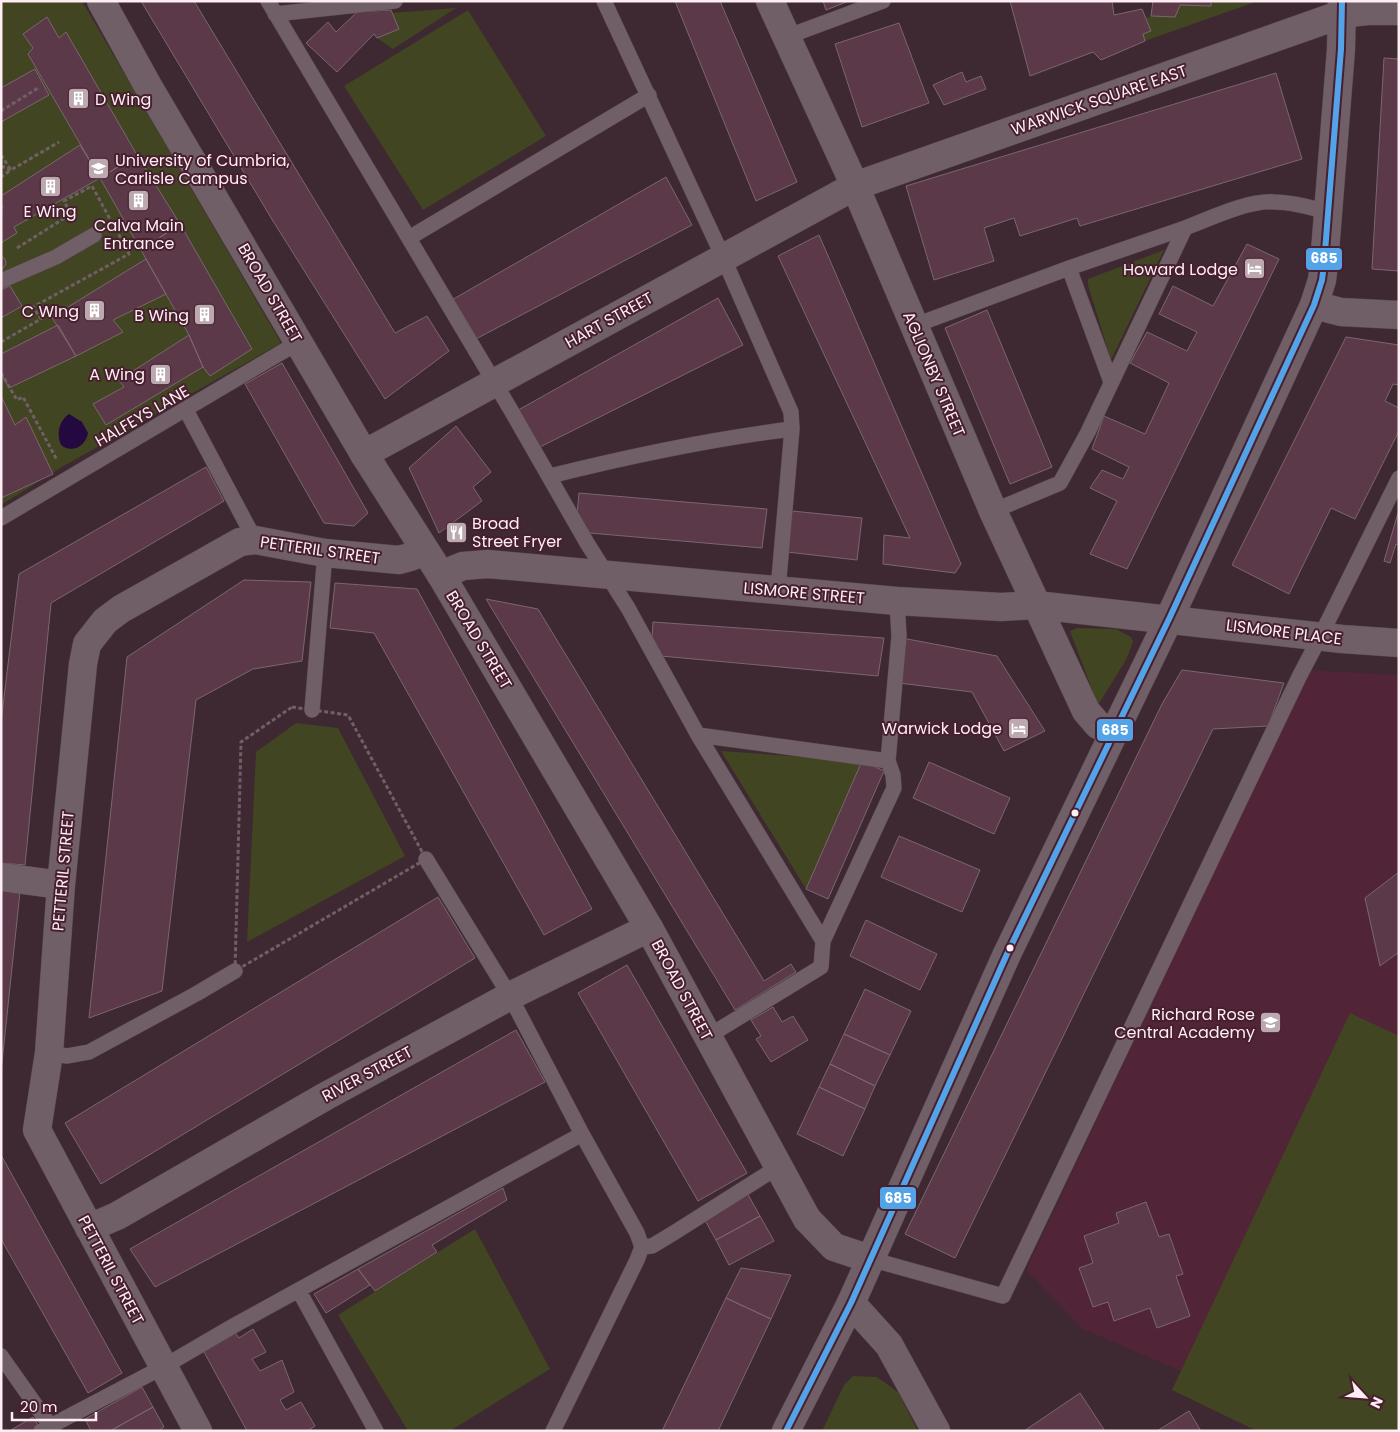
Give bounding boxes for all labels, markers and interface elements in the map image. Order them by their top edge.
street label: WARWICK SQUARE EAST [1008,59,1190,141]
building icon: D Wing [67,87,91,111]
place label: D Wing [95,88,151,111]
place label: University of Cumbria, Carlisle Campus [115,149,290,190]
school or university icon: University of Cumbria, Carlisle Campus [87,157,111,181]
building icon: E Wing [38,175,62,199]
building icon: Calva Main Entrance [127,189,151,213]
place label: E Wing [23,200,77,223]
place label: Calva Main Entrance [94,214,184,255]
street label: BROAD STREET [232,239,308,347]
line badge: 685 [1305,247,1343,271]
text: 685 [1310,248,1338,268]
hotel icon: Howard Lodge [1242,257,1266,281]
place label: Howard Lodge [1123,258,1238,281]
street label: HART STREET [561,286,657,354]
building icon: C WIng [83,299,107,323]
place label: C WIng [22,300,79,323]
building icon: B Wing [193,303,217,327]
place label: B Wing [134,304,189,327]
street label: AGLIONBY STREET [897,308,971,441]
building icon: A Wing [149,362,173,386]
place label: A Wing [89,363,145,386]
street label: HALFEYS LANE [91,380,193,452]
place label: Broad Street Fryer [472,512,562,553]
restaurant icon: Broad Street Fryer [444,520,468,544]
street label: PETTERIL STREET [259,530,382,570]
street label: LISMORE STREET [742,576,866,610]
street label: BROAD STREET [440,586,518,694]
street label: LISMORE PLACE [1225,613,1343,651]
hotel icon: Warwick Lodge [1006,716,1030,740]
place label: Warwick Lodge [882,717,1002,740]
line badge: 685 [1096,718,1134,742]
text: 685 [1101,720,1129,740]
unlabelled marker [1070,808,1080,818]
street label: PETTERIL STREET [46,810,80,932]
street label: BROAD STREET [646,935,718,1045]
unlabelled marker [1005,943,1015,953]
place label: Richard Rose Central Academy [1114,1003,1255,1044]
school or university icon: Richard Rose Central Academy [1259,1011,1283,1035]
street label: RIVER STREET [318,1040,417,1108]
line badge: 685 [879,1186,917,1210]
text: 685 [884,1188,912,1208]
street label: PETTERIL STREET [73,1211,150,1329]
north arrow [1340,1372,1390,1422]
scale bar [12,1390,96,1422]
text: N [1365,1394,1388,1412]
text: 20 m [20,1396,58,1417]

